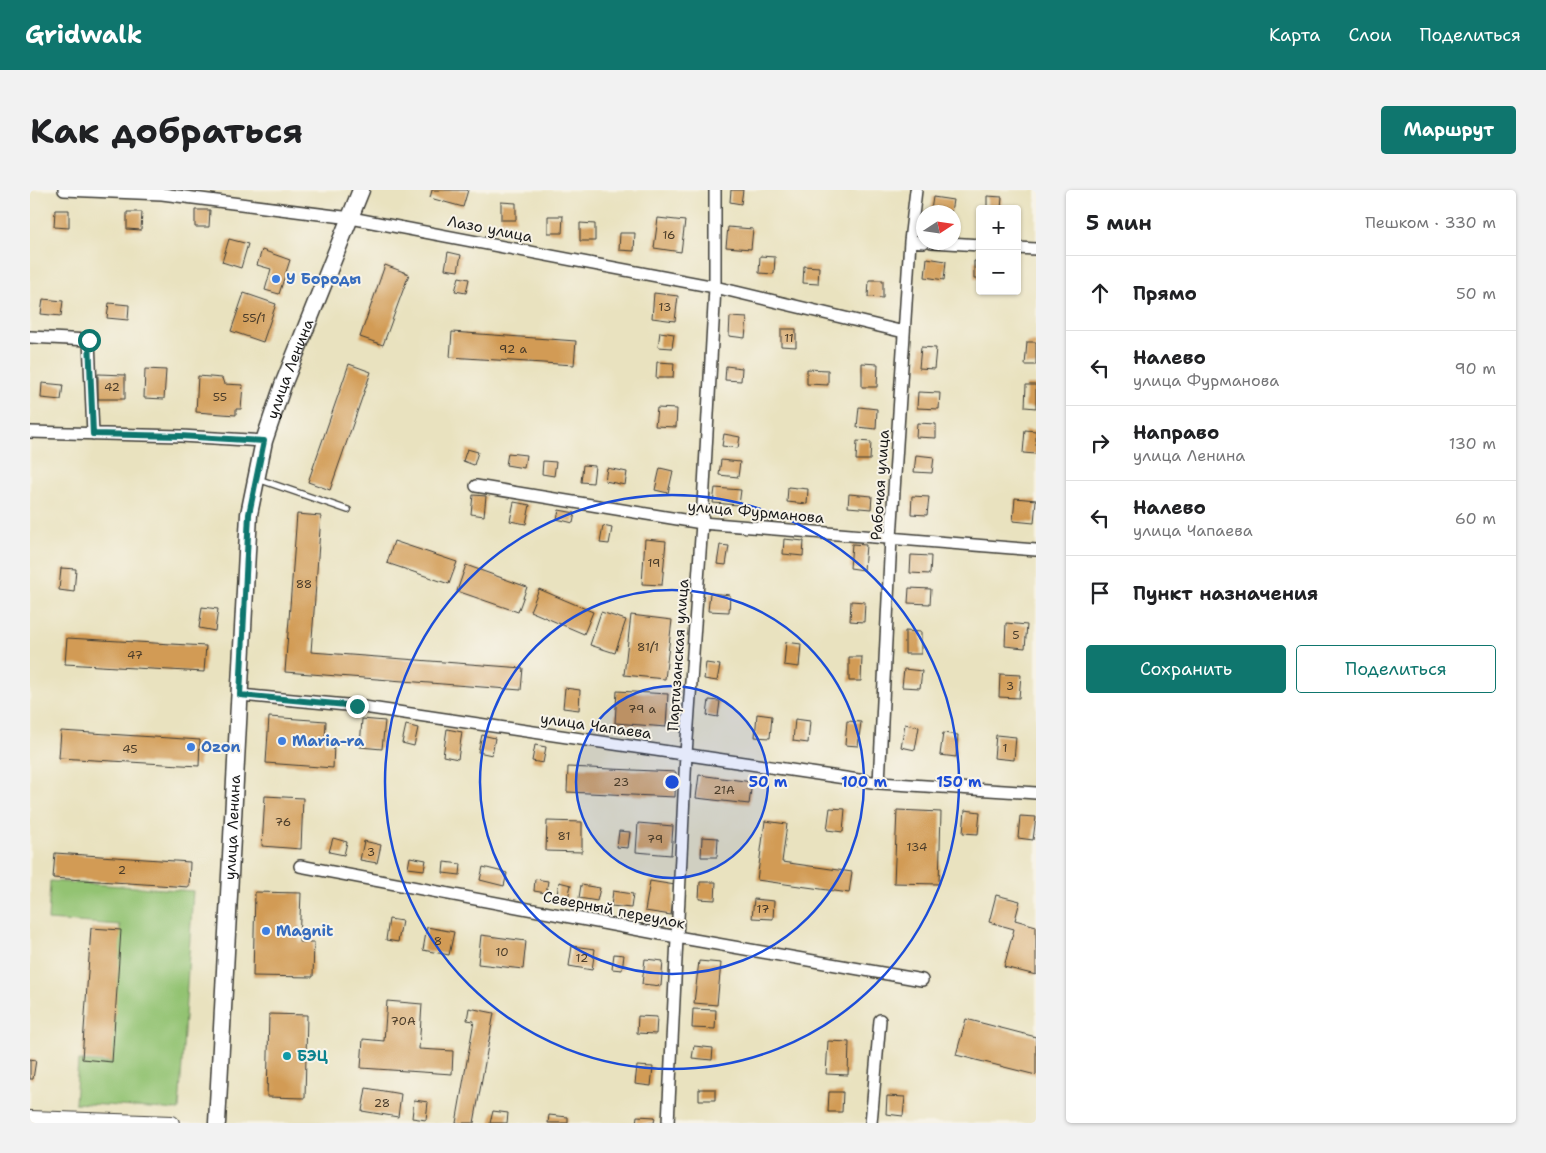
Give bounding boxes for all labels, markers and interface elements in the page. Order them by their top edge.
text: Gridwalk [25,19,142,51]
text: Карта [1269,23,1320,47]
text: Слои [1348,23,1392,47]
text: Поделиться [1420,23,1521,47]
button: Маршрут [1381,106,1516,154]
text: Как добраться [30,107,303,154]
north arrow [916,205,961,250]
map controls [976,205,1021,295]
button: + [976,205,1021,250]
text: 5 мин [1086,209,1152,237]
street label: Лазо улица [446,211,535,247]
text: Пешком · 330 m [1365,212,1496,233]
house number: 16 [662,227,676,243]
button: − [976,250,1021,295]
place label: У Бороды [286,269,361,289]
marker: У Бороды [270,273,282,285]
icon: ahead [1086,279,1114,307]
text: Прямо [1133,281,1197,306]
text: 50 m [1456,283,1496,304]
house number: 13 [659,299,671,315]
house number: 55/1 [242,310,266,326]
street label: улица Ленина [262,315,319,422]
route start [78,329,101,352]
house number: 11 [784,330,794,346]
house number: 92 а [499,341,527,357]
text: Налево [1133,345,1206,370]
icon: left [1086,354,1114,382]
text: 90 m [1455,358,1496,379]
text: улица Фурманова [1133,370,1279,391]
house number: 42 [104,379,120,395]
house number: 55 [213,389,227,405]
text: Направо [1133,420,1219,445]
street label: Рабочая улица [866,428,894,541]
icon: right [1086,429,1114,457]
text: 130 m [1449,433,1496,454]
text: улица Ленина [1133,445,1245,466]
text: Налево [1133,495,1206,520]
street label: улица Фурманова [687,496,826,528]
icon: left [1086,504,1114,532]
text: 60 m [1455,508,1496,529]
text: улица Чапаева [1133,520,1253,541]
house number: 19 [648,555,660,571]
house number: 88 [296,576,312,592]
street label: Партизанская улица [663,577,693,732]
icon: arrive [1086,579,1114,607]
text: Пункт назначения [1133,581,1318,606]
house number: 5 [1012,627,1020,643]
house number: 81/1 [637,639,659,655]
button: Сохранить [1086,645,1286,693]
button: Поделиться [1296,645,1496,693]
house number: 47 [127,647,143,663]
house number: 3 [1006,678,1014,694]
route end [346,695,369,718]
house number: 79 а [628,701,656,717]
street label: улица Чапаева [539,708,654,744]
place label: Maria-ra [292,731,365,751]
marker: Maria-ra [276,735,288,747]
place label: Ozon [201,737,241,757]
house number: 1 [1002,740,1008,756]
house number: 45 [122,741,138,757]
marker: Ozon [185,741,197,753]
text: 50 m [749,772,788,792]
text: 100 m [841,772,887,792]
text: 150 m [936,772,982,792]
centre of rings [663,773,681,791]
street label: улица Ленина [220,774,245,881]
house number: 23 [613,774,629,790]
house number: 21А [713,782,735,798]
house number: 76 [275,814,291,830]
house number: 81 [558,828,570,844]
house number: 79 [647,831,663,847]
house number: 134 [907,839,927,855]
house number: 3 [367,844,375,860]
house number: 2 [118,862,126,878]
street label: Северный переулок [541,886,687,934]
house number: 17 [757,901,769,917]
place label: Magnit [276,921,333,941]
marker: Magnit [260,925,272,937]
house number: 8 [434,933,442,949]
house number: 10 [495,944,509,960]
house number: 12 [576,950,588,966]
house number: 70А [390,1013,416,1029]
place label: БЭЦ [297,1046,328,1066]
marker: БЭЦ [281,1050,293,1062]
house number: 28 [374,1095,390,1111]

